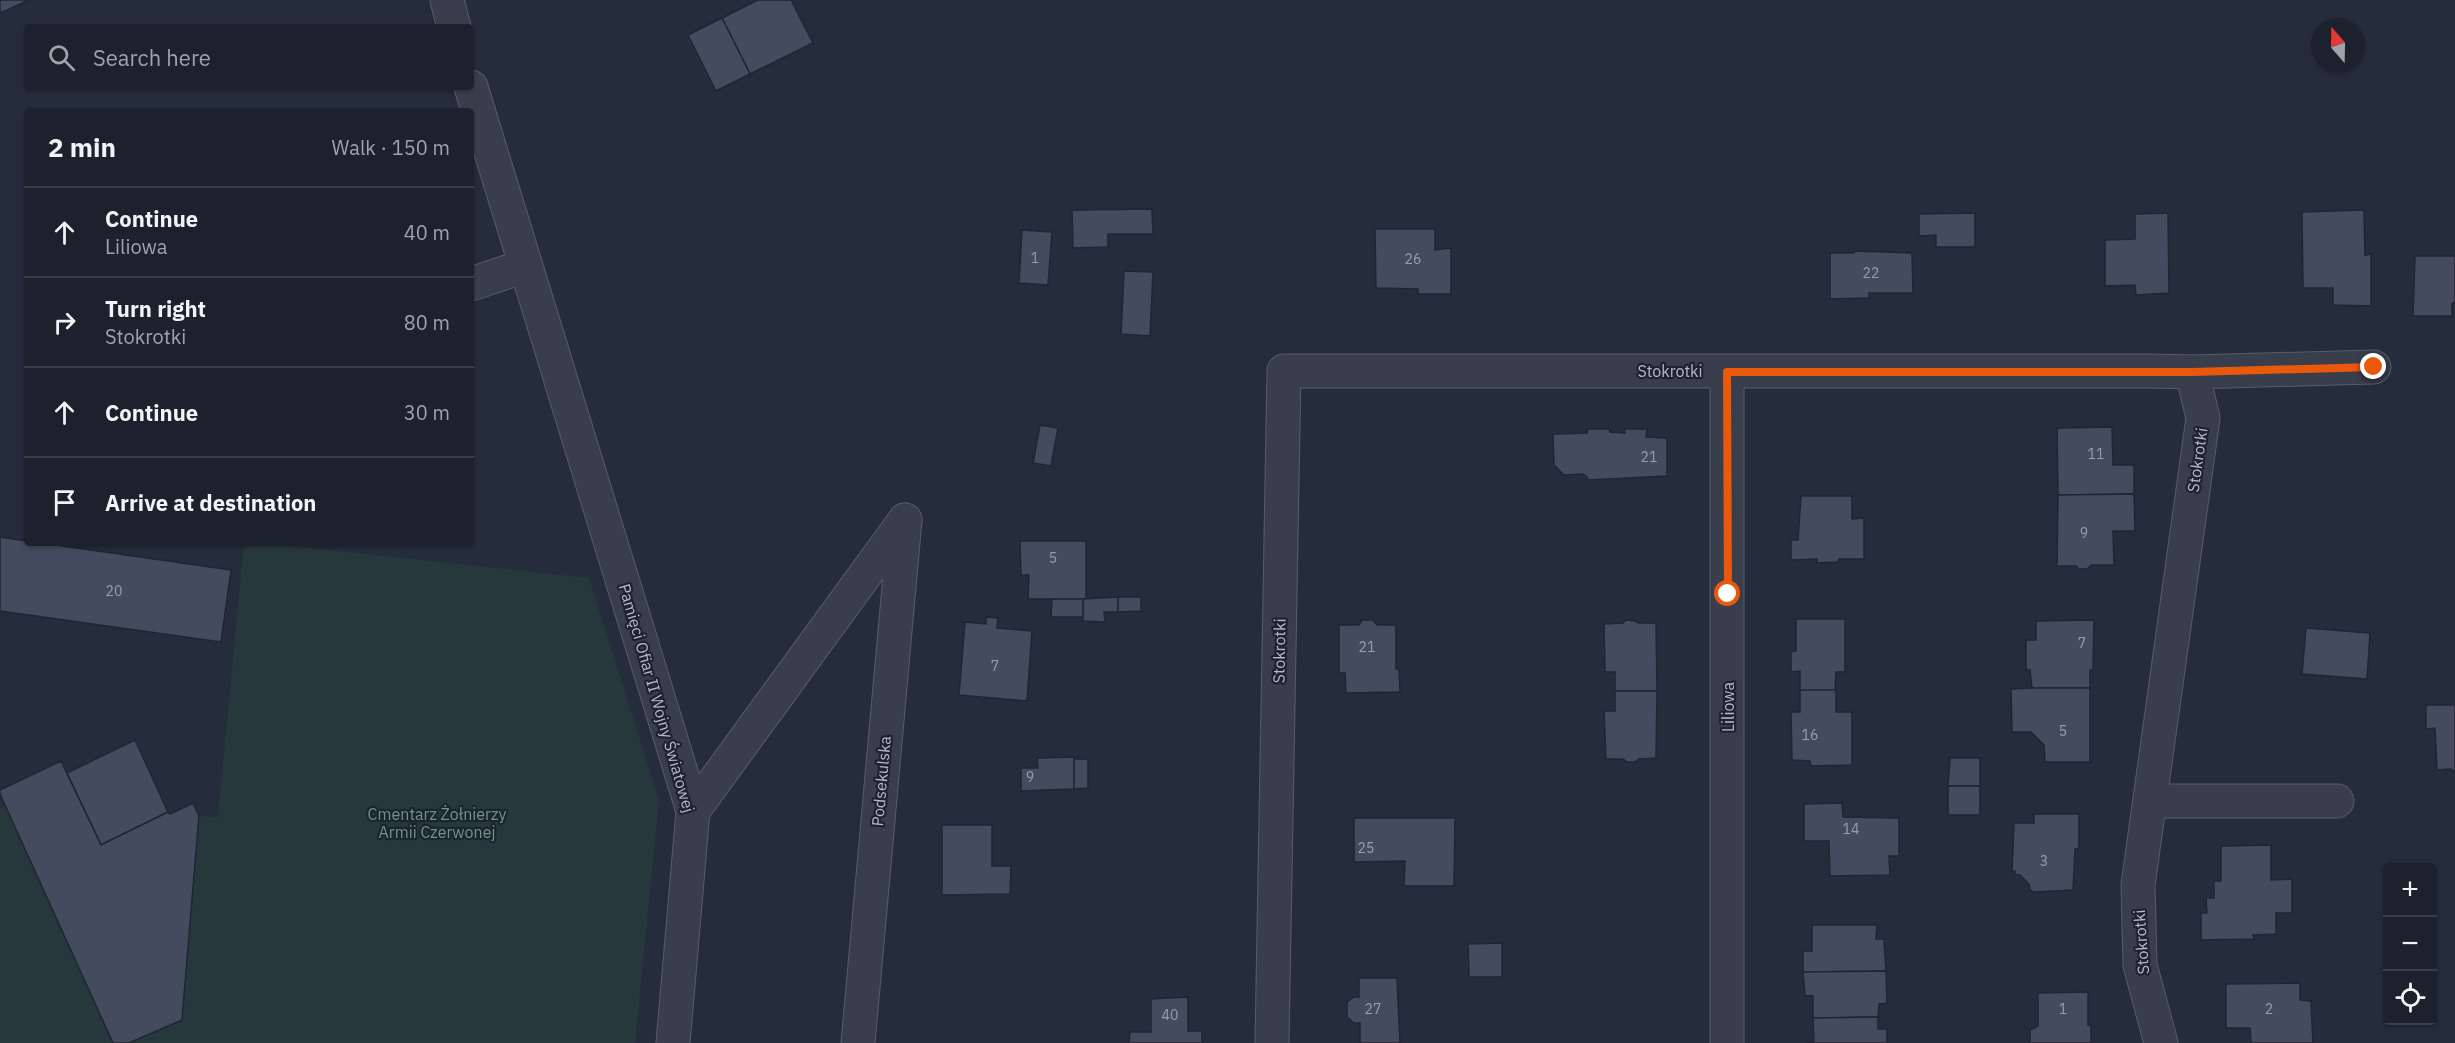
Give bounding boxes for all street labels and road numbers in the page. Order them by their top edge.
street label: Stokrotki [1637,361,1703,381]
street label: Stokrotki [2183,426,2211,494]
street label: Pamięci Ofiar II Wojny Światowej [615,581,700,815]
street label: Stokrotki [1268,618,1290,684]
street label: Liliowa [1718,682,1738,732]
street label: Podsekulska [867,735,895,827]
street label: Stokrotki [2129,909,2153,975]

